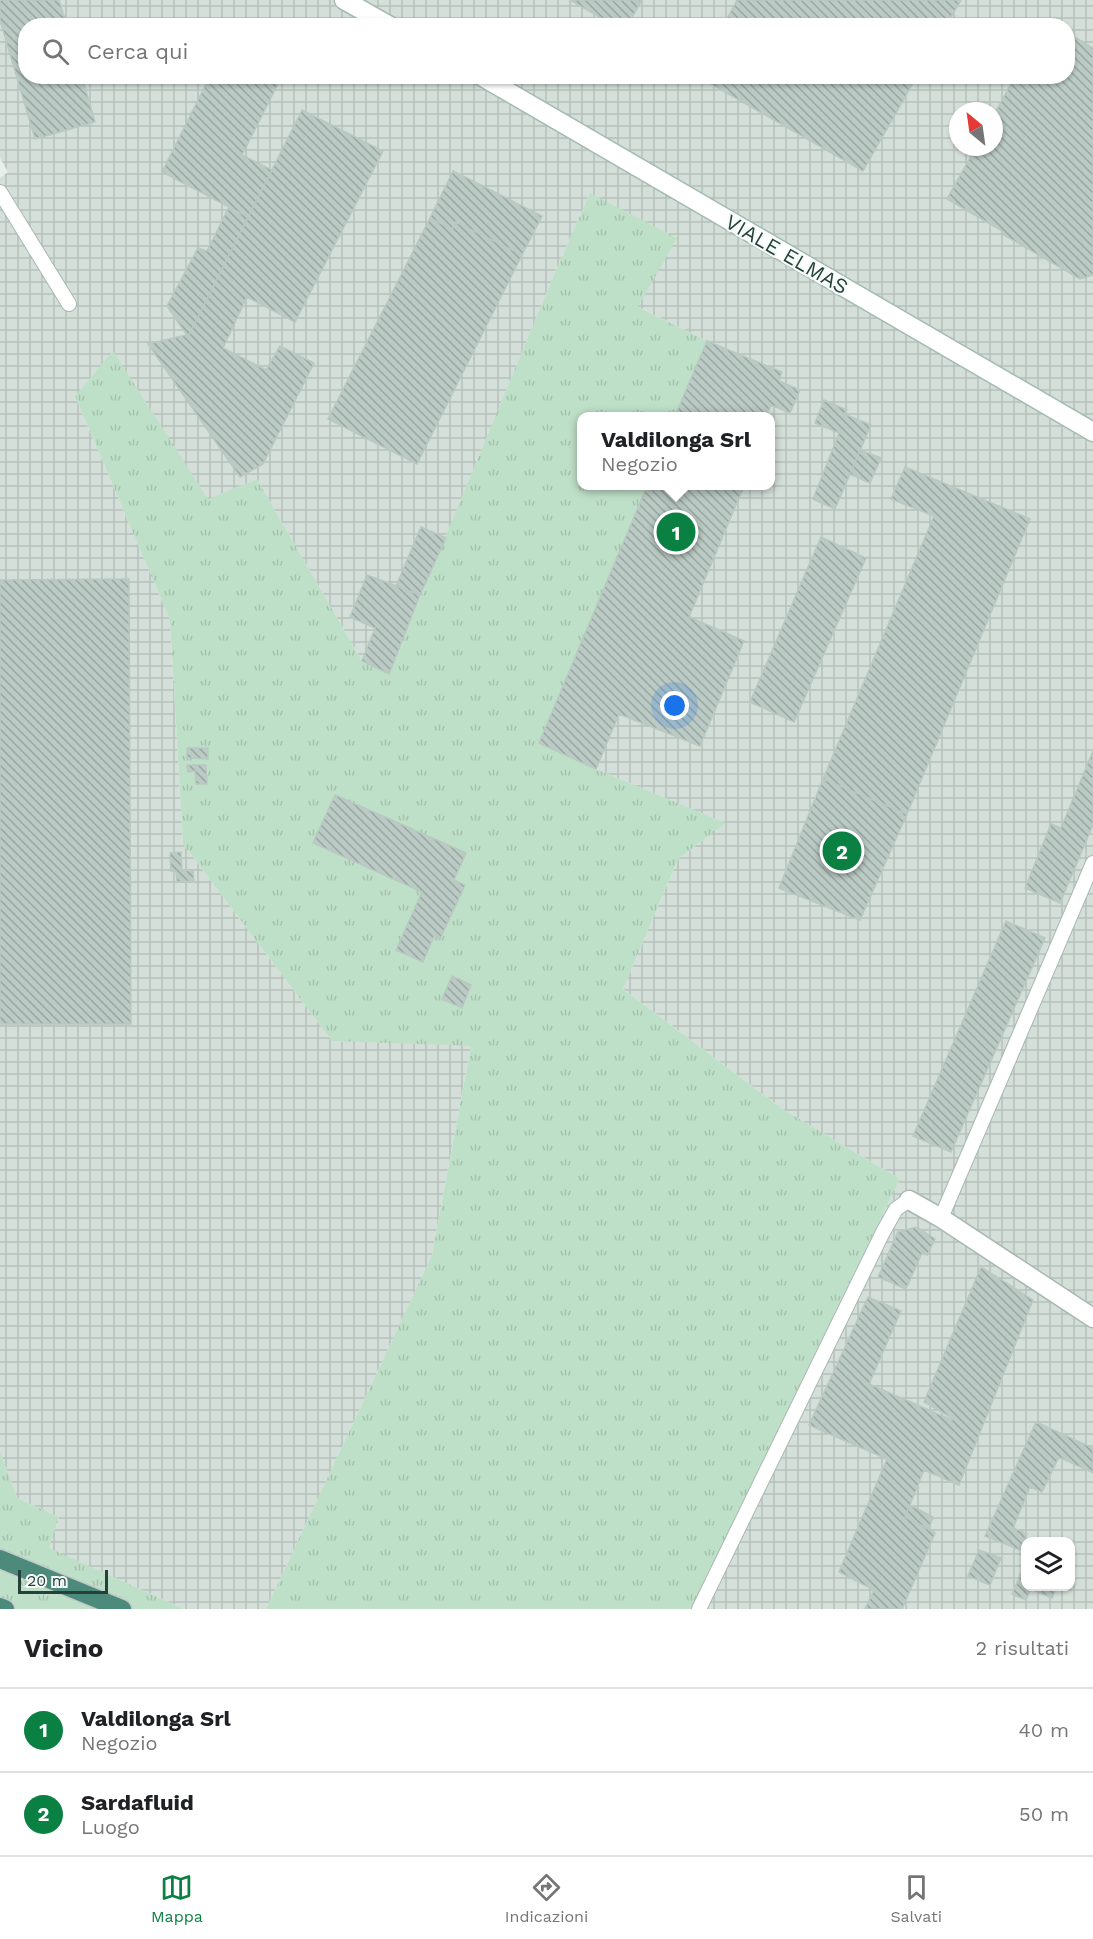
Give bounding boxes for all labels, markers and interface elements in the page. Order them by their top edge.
search box [18,18,1075,84]
icon: search [39,35,72,68]
text: Cerca qui [87,39,188,64]
north arrow [949,102,1003,156]
street label: VIALE ELMAS [721,209,853,299]
popup [577,412,775,490]
text: Valdilonga Srl [601,427,751,452]
text: Negozio [601,452,678,476]
pin: 1 [656,510,696,554]
your location [660,691,689,720]
pin: 2 [822,828,862,874]
map controls [1021,1537,1075,1591]
button: layers [1021,1537,1075,1591]
scale bar [18,1567,108,1594]
text: 20 m [27,1571,67,1590]
text: Vicino [24,1633,103,1663]
text: 2 risultati [975,1636,1069,1660]
text: Valdilonga Srl [81,1706,231,1731]
text: 1 [39,1718,48,1742]
text: 40 m [1018,1718,1069,1742]
text: Negozio [81,1731,158,1755]
text: Sardafluid [81,1790,194,1815]
text: 2 [38,1802,49,1826]
text: 50 m [1019,1802,1069,1826]
text: Luogo [81,1815,140,1839]
tab: Mappa [151,1871,203,1926]
tab: Indicazioni [505,1871,588,1926]
tab: Salvati [890,1871,942,1926]

